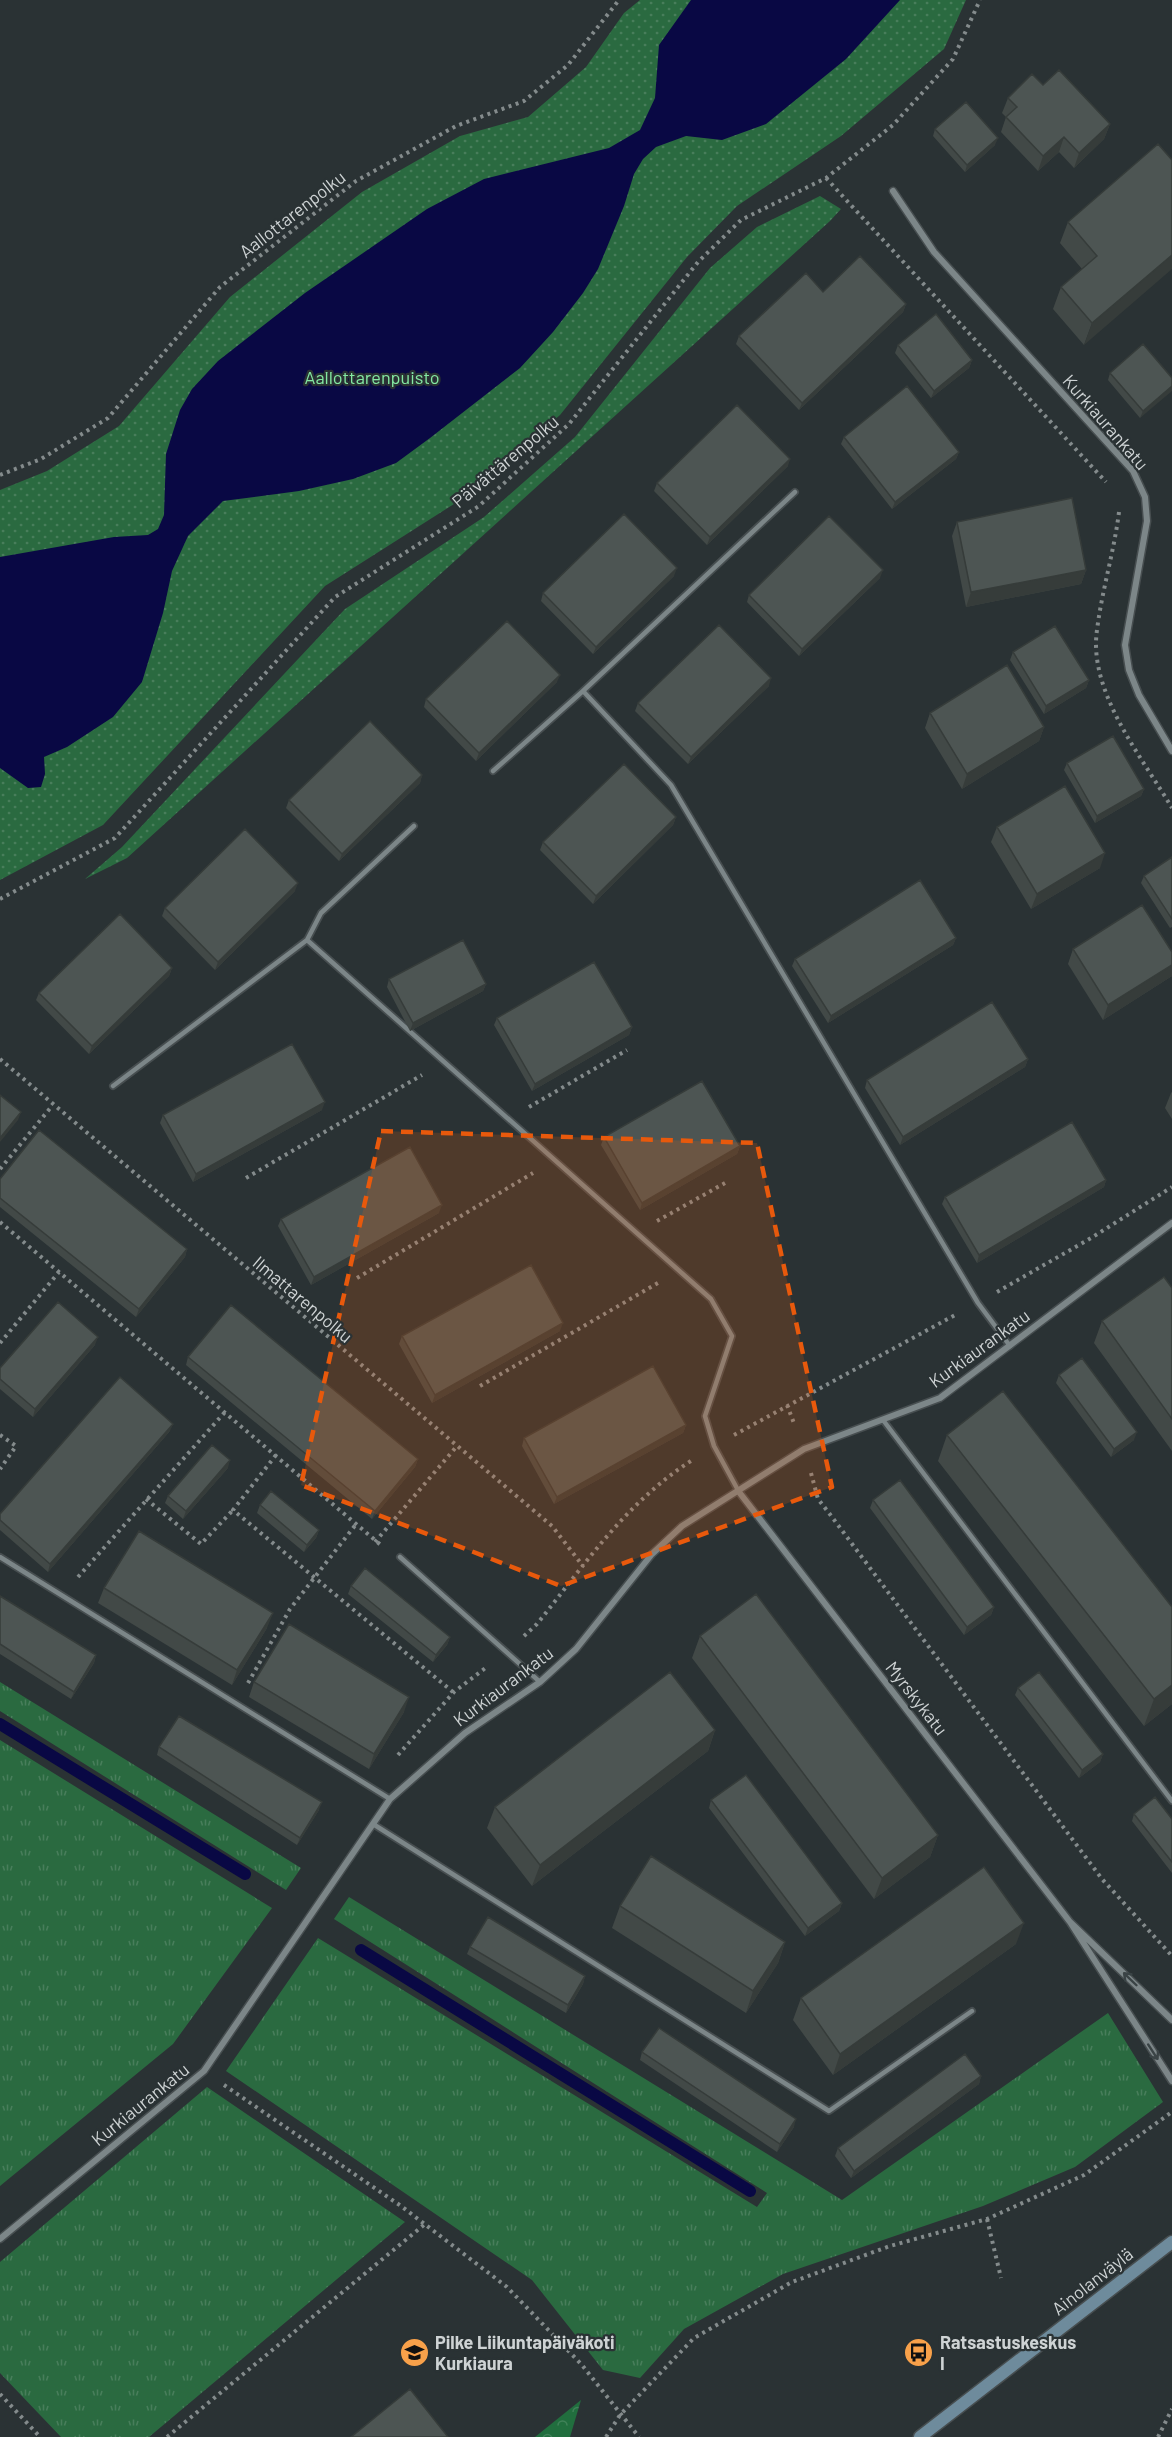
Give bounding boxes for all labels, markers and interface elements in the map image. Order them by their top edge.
street label: Aallottarenpolku [235,166,349,262]
park label: Aallottarenpuisto [304,366,440,388]
street label: Kurkiaurankatu [1059,370,1153,474]
street label: Päivättärenpolku [447,410,563,512]
street label: Ilmattarenpolku [249,1251,357,1347]
street label: Kurkiaurankatu [924,1304,1034,1392]
street label: Kurkiaurankatu [449,1641,557,1731]
street label: Myrskykatu [881,1657,953,1739]
one-way arrow [1122,1972,1137,1987]
one-way arrow [1147,2043,1160,2060]
street label: Kurkiaurankatu [87,2058,193,2150]
street label: Ainolanväylä [1047,2243,1137,2319]
place label: Pilke Liikuntapäiväkoti Kurkiaura [435,2331,615,2374]
place label: Ratsastuskeskus I [940,2331,1076,2374]
school or university icon: Pilke Liikuntapäiväkoti Kurkiaura [398,2336,430,2368]
bus stop icon: Ratsastuskeskus I [903,2336,935,2368]

